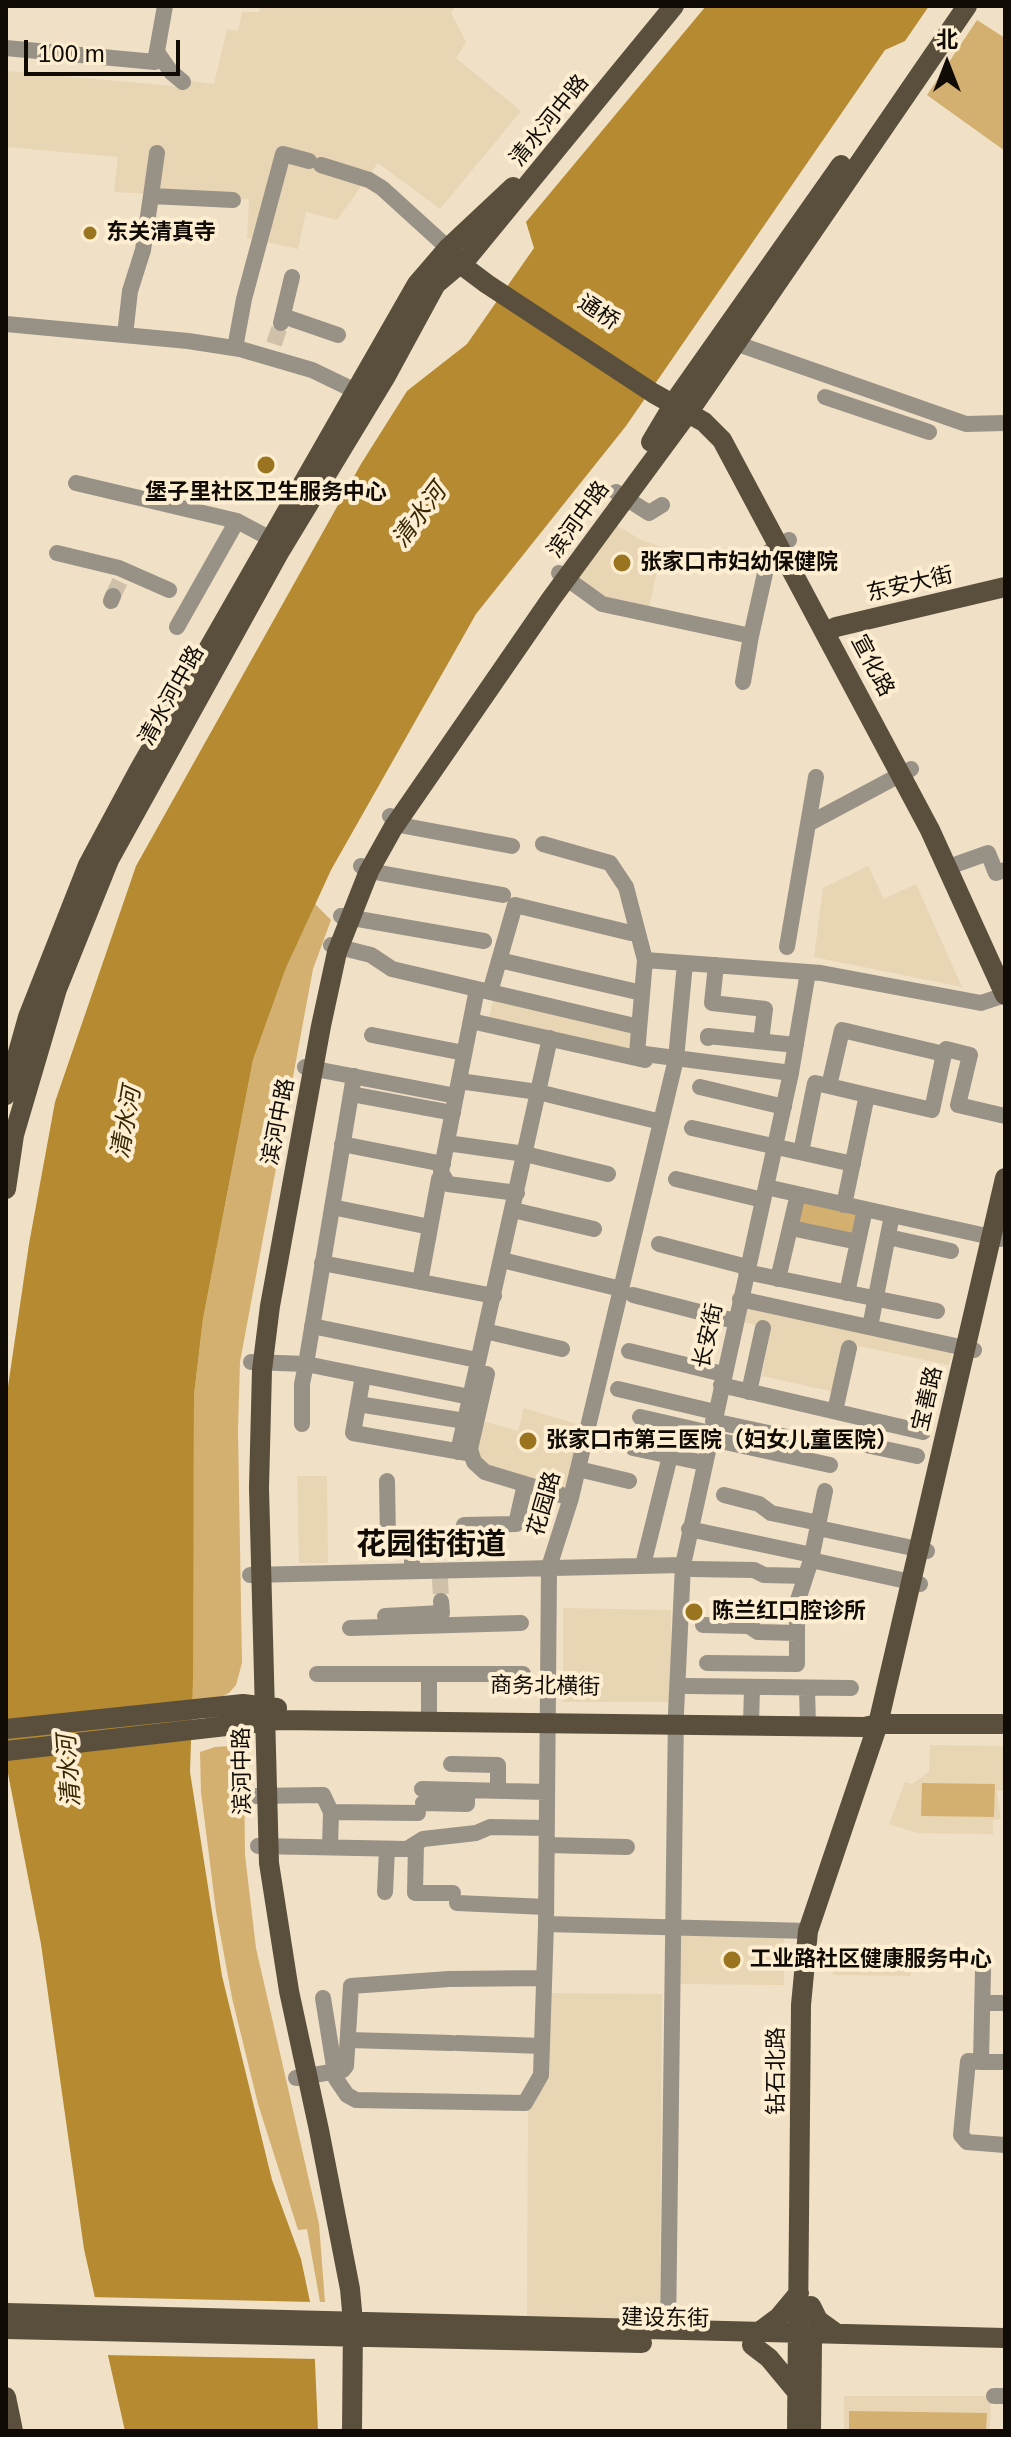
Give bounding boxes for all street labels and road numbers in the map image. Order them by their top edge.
street label: 清水河中路 [505,70,595,172]
street label: 通桥 [572,290,624,336]
street label: 滨河中路 [542,477,616,563]
street label: 东安大街 [864,562,956,608]
street label: 宣化路 [845,631,899,701]
street label: 清水河中路 [134,641,210,751]
street label: 滨河中路 [258,1076,300,1168]
street label: 长安街 [689,1301,729,1371]
street label: 宝善路 [908,1364,948,1434]
street label: 花园路 [523,1469,567,1539]
street label: 商务北横街 [490,1673,600,1701]
street label: 滨河中路 [229,1727,257,1815]
street label: 钻石北路 [764,2027,790,2115]
street label: 建设东街 [621,2305,709,2333]

